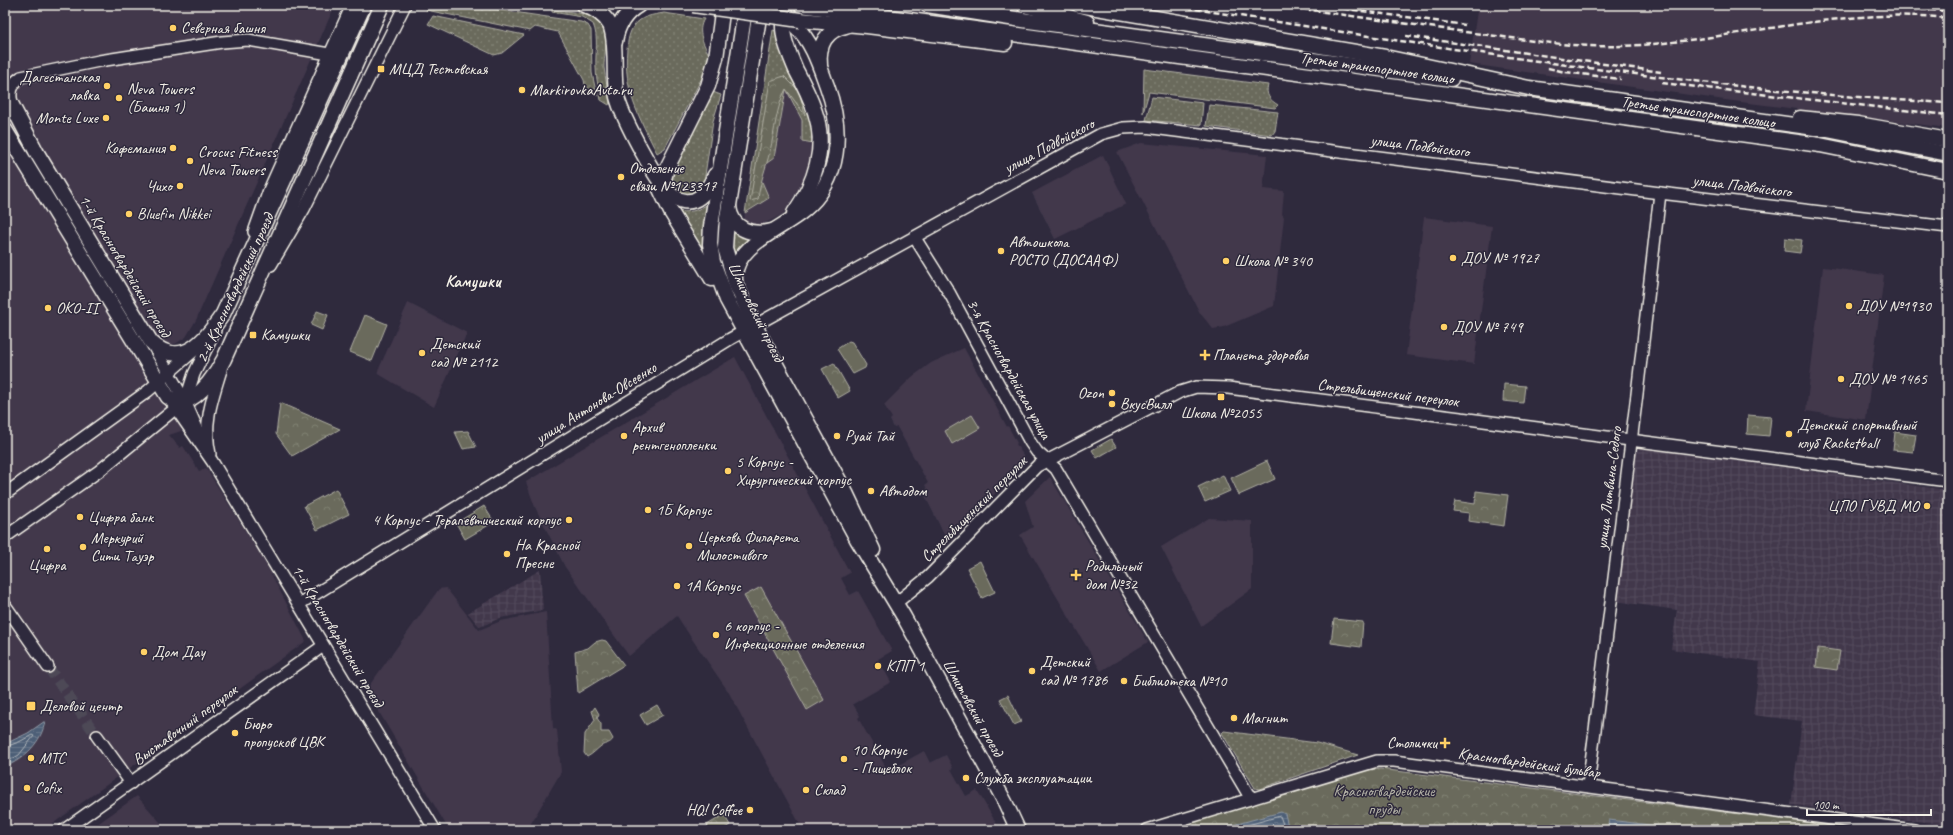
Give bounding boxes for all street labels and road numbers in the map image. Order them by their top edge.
street label: Третье транспортное кольцо [1299,47,1457,89]
street label: Третье транспортное кольцо [1620,91,1778,133]
street label: улица Подвойского [1000,113,1100,179]
street label: улица Подвойского [1369,130,1473,162]
street label: улица Подвойского [1691,170,1795,202]
street label: 1-й Красногвардейский проезд [75,191,176,342]
street label: 2-й Красногвардейский проезд [192,209,279,366]
street label: Шмитовский проезд [723,259,789,366]
street label: 3-я Красногвардейская улица [962,295,1057,444]
street label: улица Антонова-Овсеенко [531,357,661,449]
street label: Стрельбищенский переулок [1316,374,1462,412]
street label: улица Литвина-Седого [1591,424,1627,551]
street label: Стрельбищенский переулок [917,450,1033,566]
street label: 1-й Красногвардейский проезд [288,561,389,712]
street label: Шмитовский проезд [938,656,1009,761]
street label: Выставочный переулок [129,679,243,770]
street label: Красногвардейский бульвар [1457,743,1602,783]

